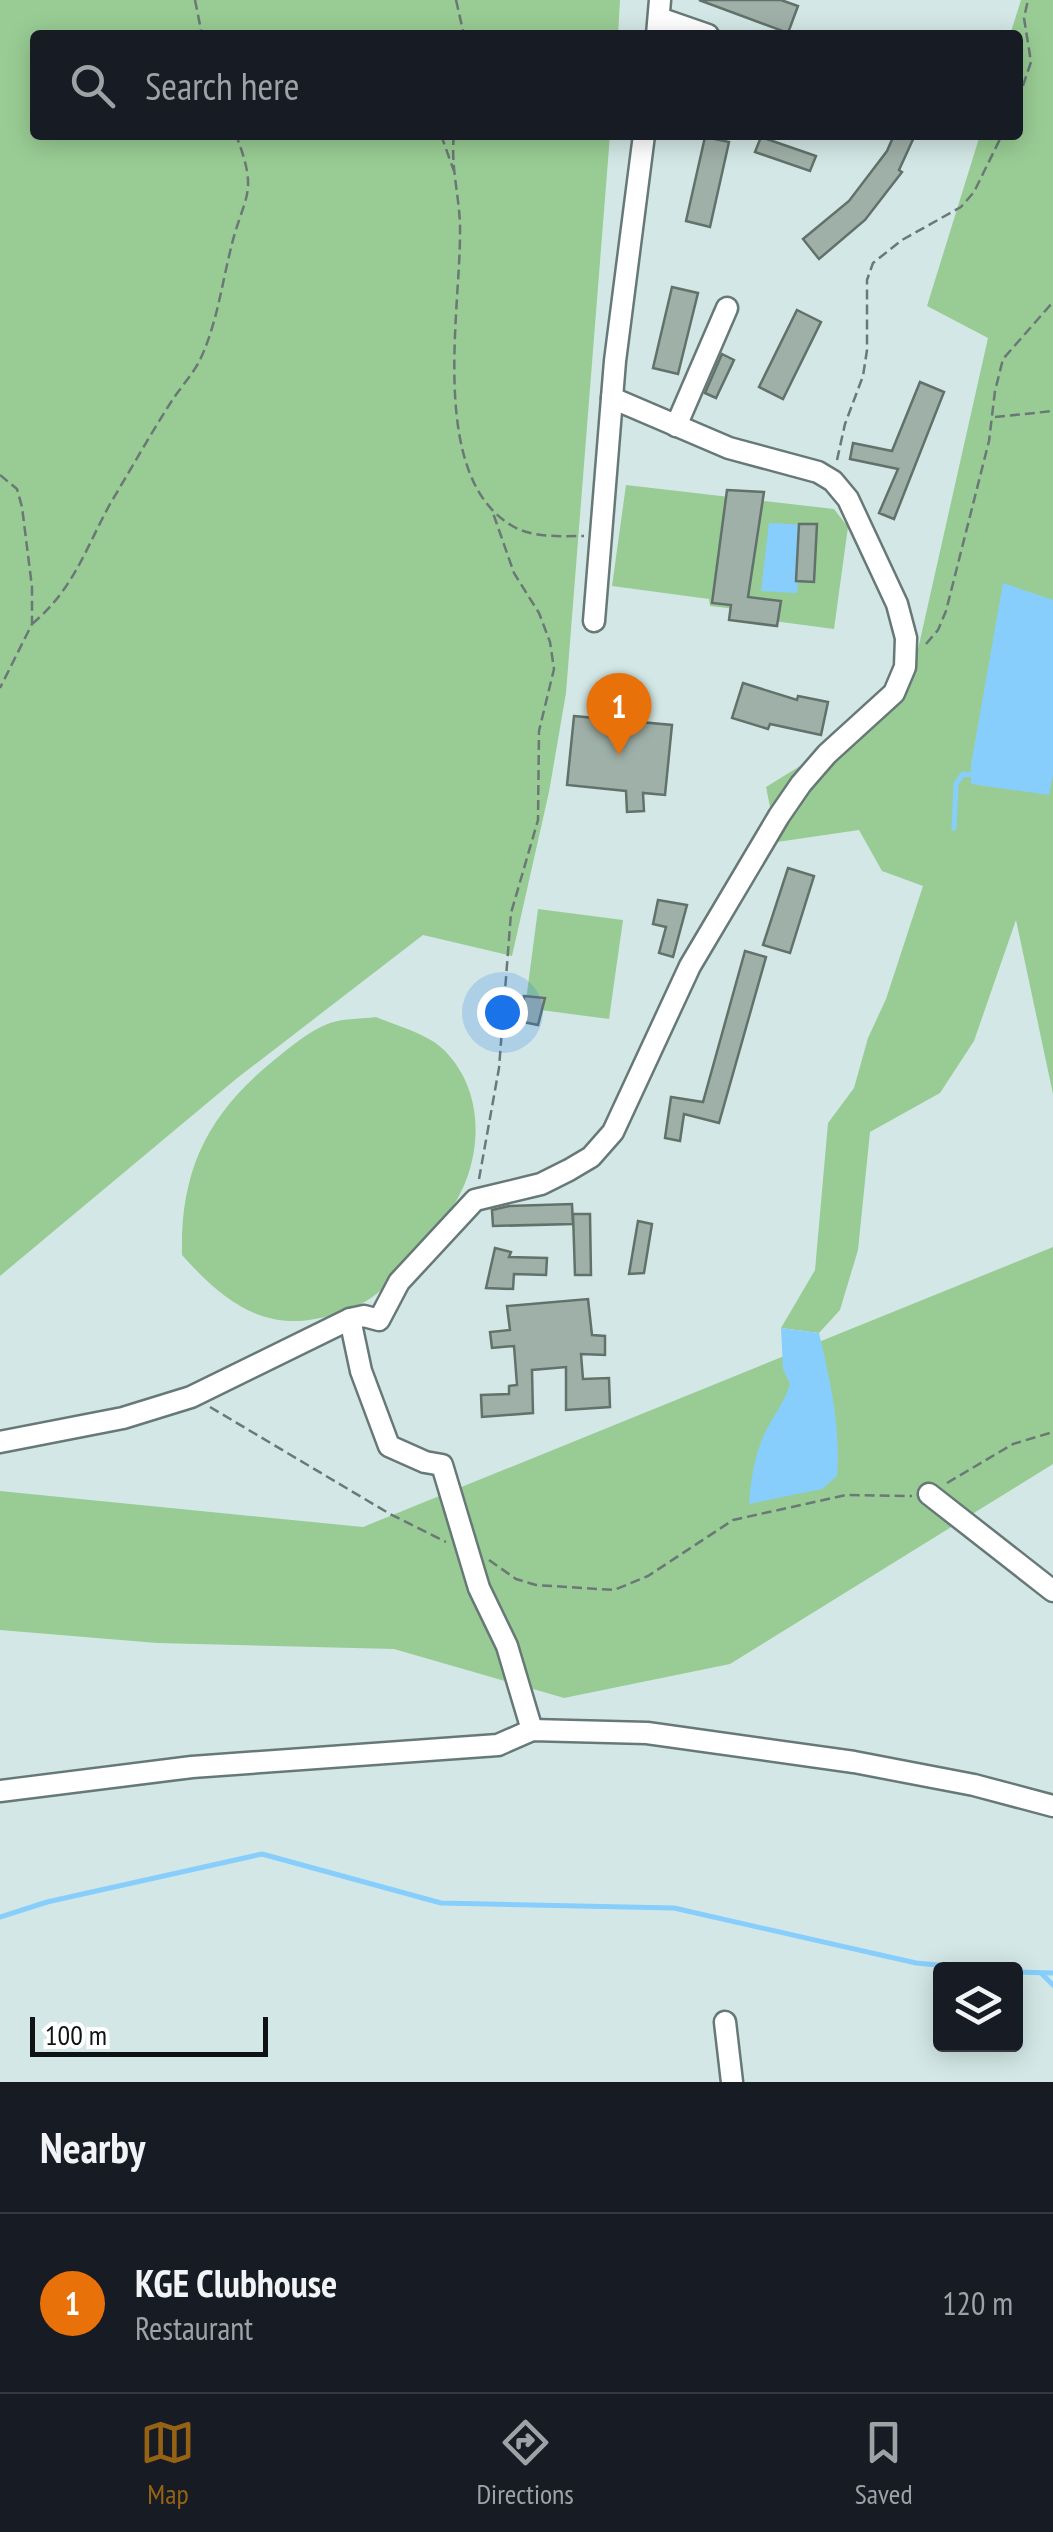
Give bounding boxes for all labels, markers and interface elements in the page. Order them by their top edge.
search box [30,30,1023,140]
icon: search [65,58,120,113]
text: Search here [145,61,299,110]
pin: 1 [586,672,652,755]
your location [477,987,528,1038]
map controls [933,1962,1023,2052]
button: layers [933,1962,1023,2052]
scale bar [30,2012,268,2056]
text: 100 m [45,2016,107,2053]
text: Nearby [40,2120,145,2175]
text: KGE Clubhouse [135,2258,337,2307]
text: 1 [65,2282,80,2324]
text: 120 m [942,2282,1013,2324]
text: Restaurant [135,2307,253,2349]
tab: Map [140,2415,195,2512]
tab: Directions [476,2415,574,2512]
tab: Saved [855,2415,913,2512]

